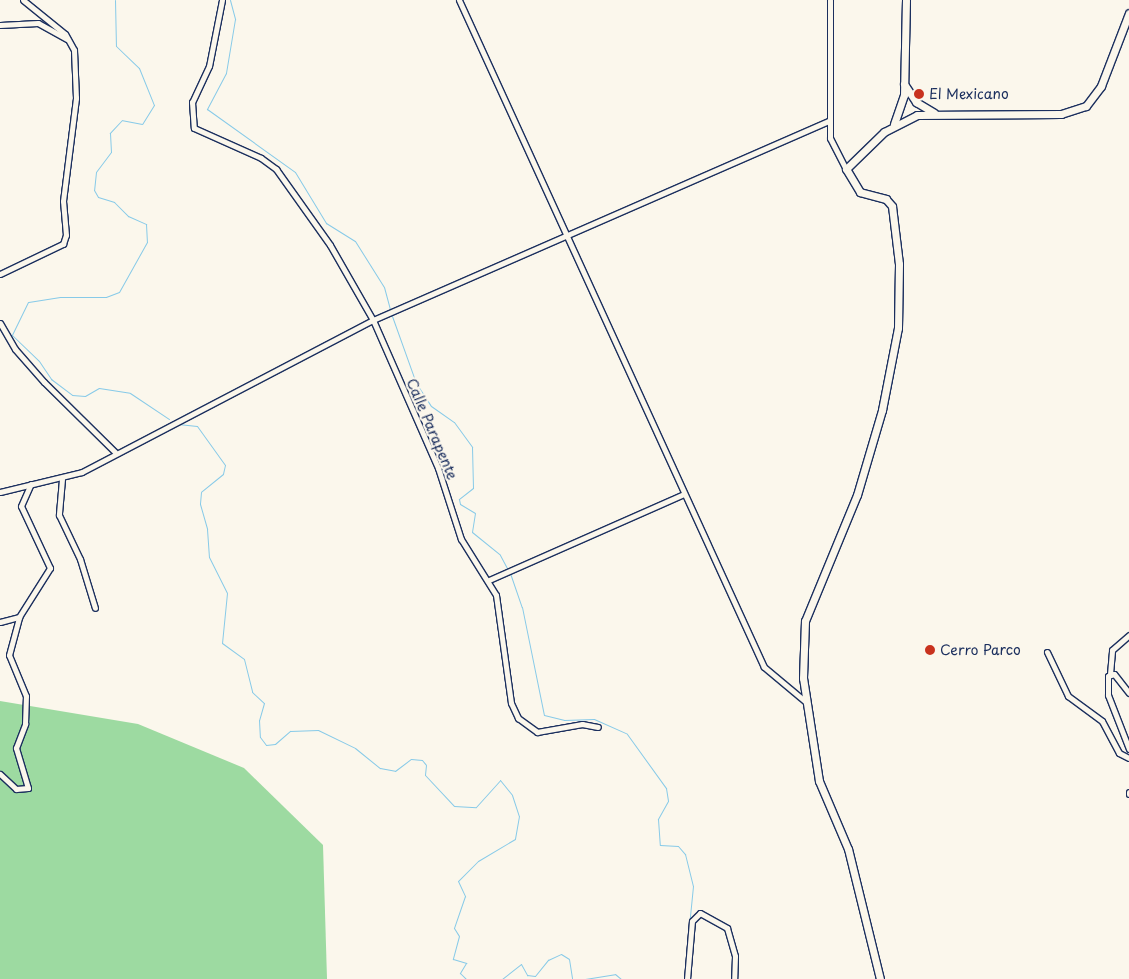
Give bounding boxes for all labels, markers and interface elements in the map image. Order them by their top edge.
place label: El Mexicano [929,86,1009,102]
marker: El Mexicano [913,88,925,100]
street label: Calle Parapente [403,376,461,482]
place label: Cerro Parco [940,642,1022,658]
marker: Cerro Parco [924,644,936,656]

